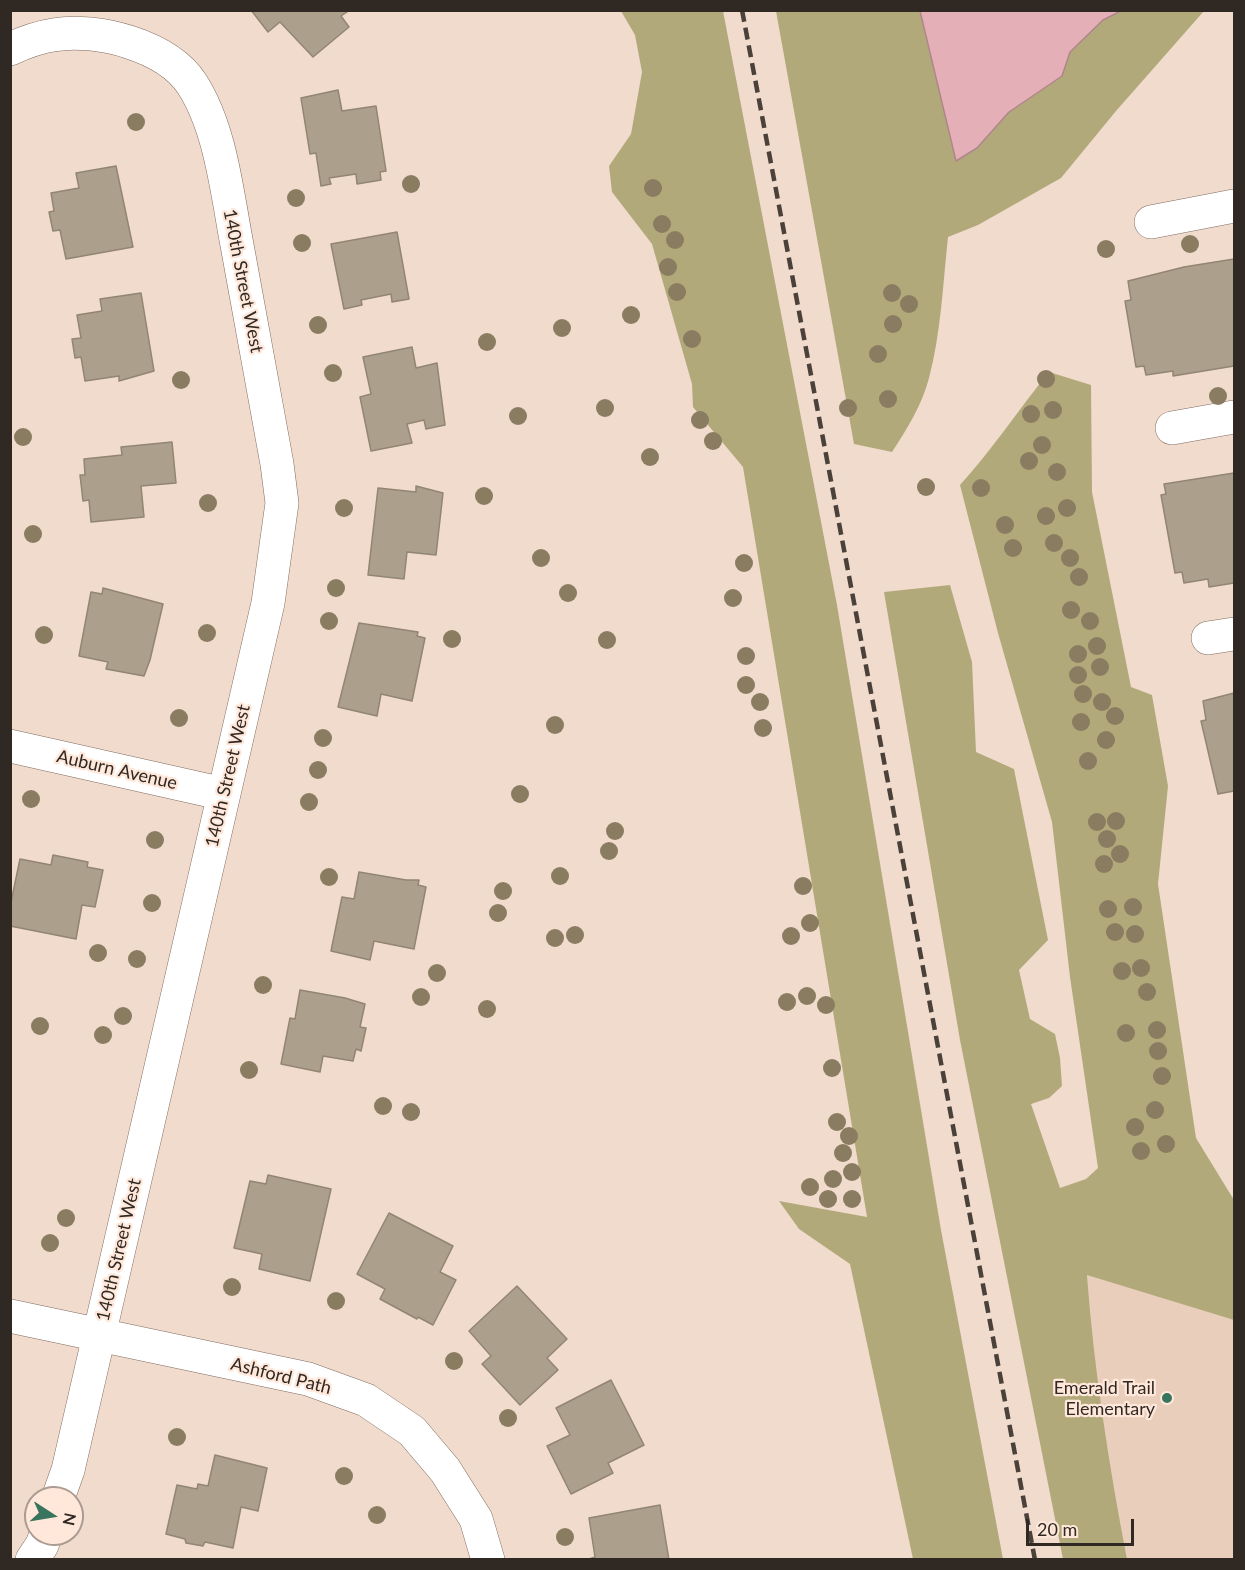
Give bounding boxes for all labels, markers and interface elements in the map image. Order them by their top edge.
street label: 140th Street West [218,207,268,355]
street label: 140th Street West [201,703,255,849]
street label: Auburn Avenue [55,746,179,794]
street label: 140th Street West [92,1177,146,1323]
street label: Ashford Path [228,1353,334,1399]
place label: Emerald Trail Elementary [1054,1377,1155,1420]
marker: Emerald Trail Elementary [1160,1391,1174,1405]
north arrow [24,1486,84,1546]
scale bar [1029,1507,1137,1545]
text: N [60,1511,81,1527]
text: 20 m [1037,1518,1077,1540]

